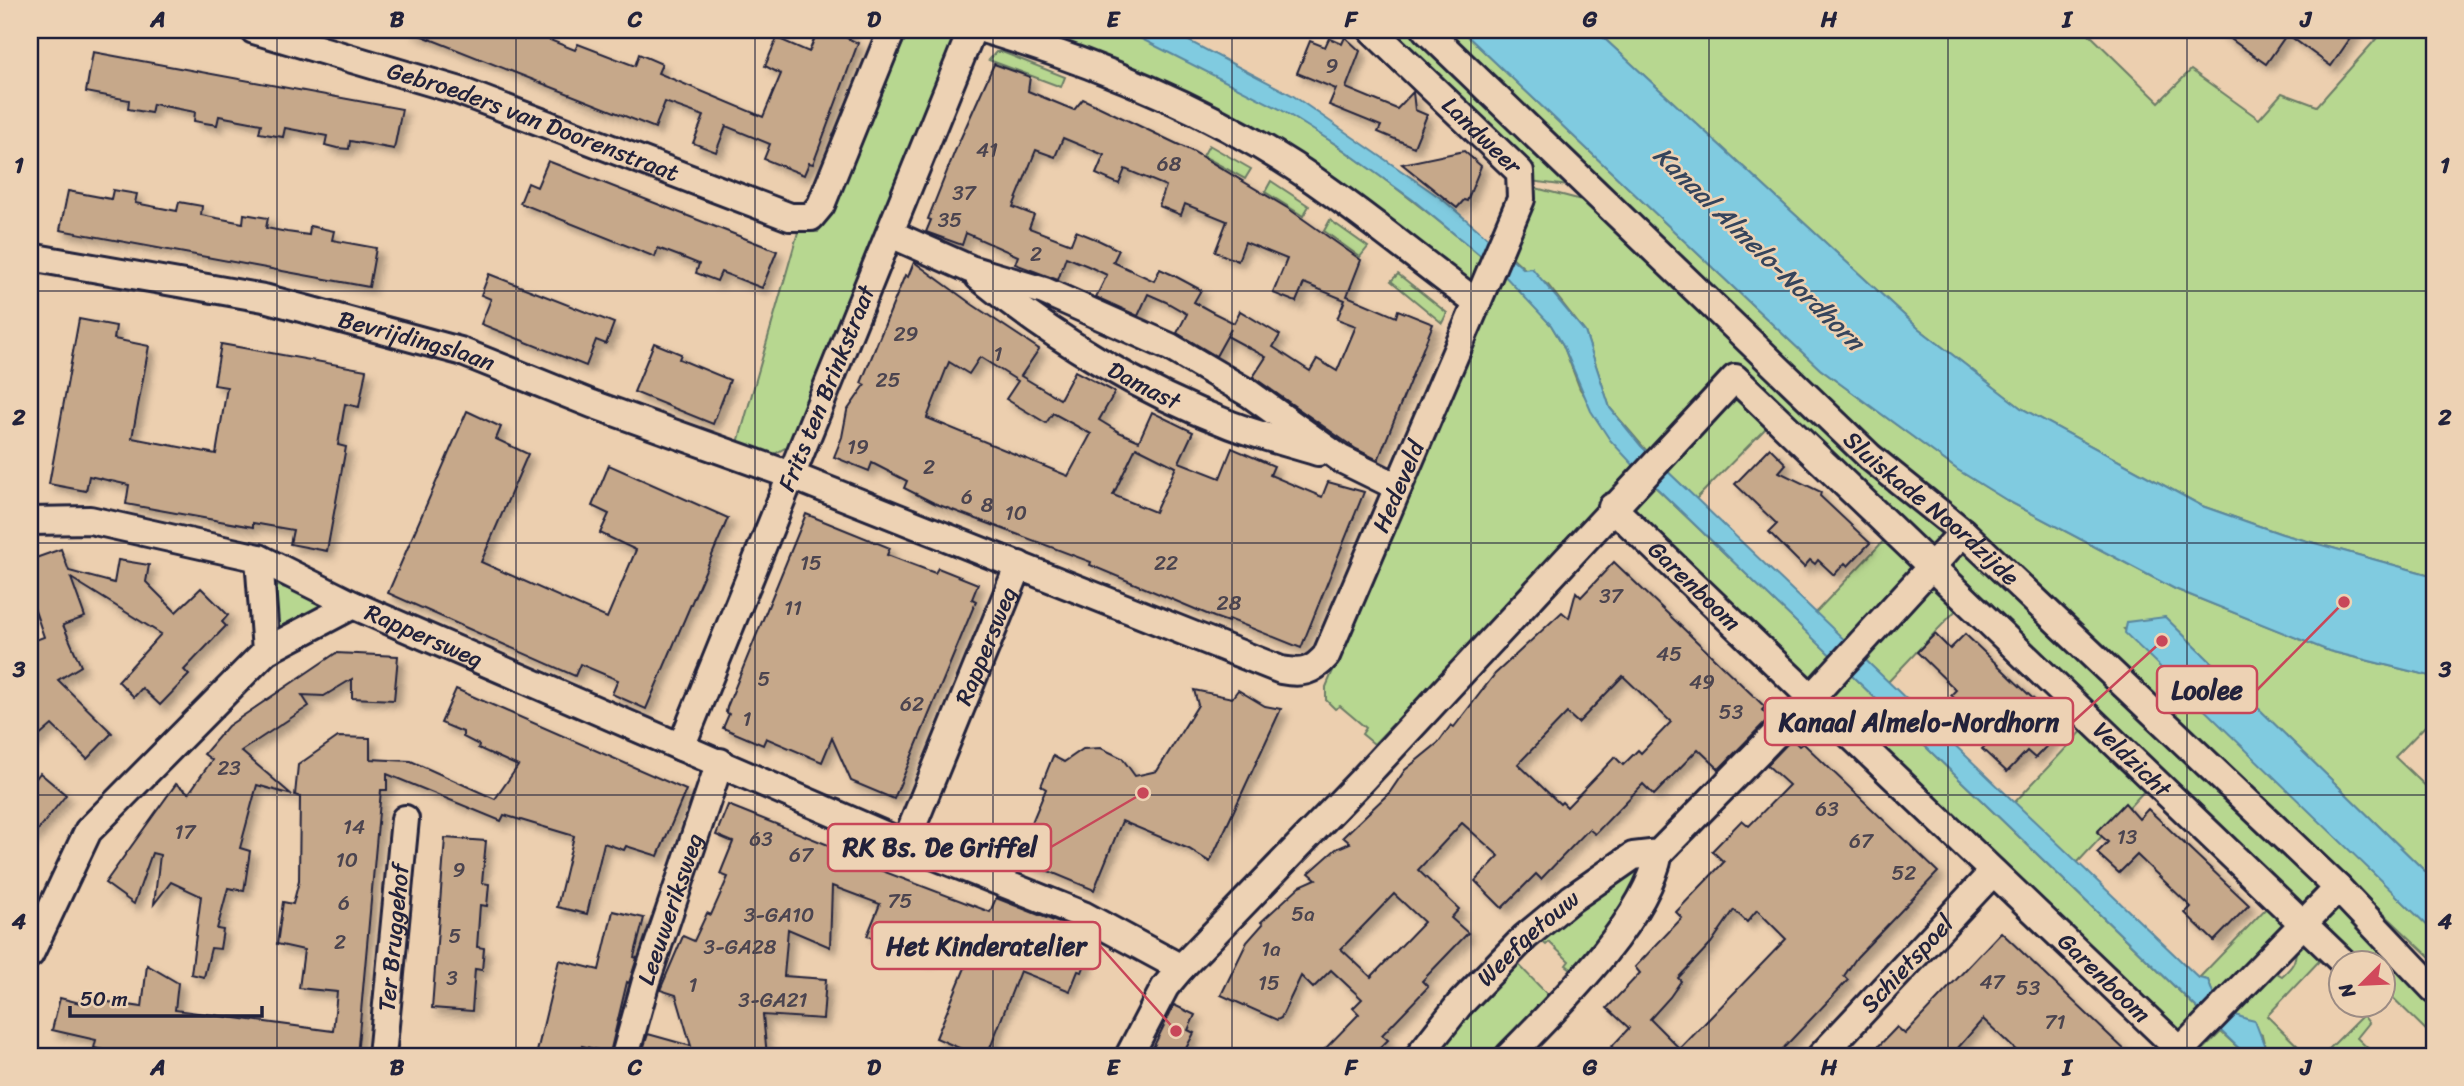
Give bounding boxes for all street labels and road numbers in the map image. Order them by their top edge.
street label: Gebroeders van Doorenstraat [382,49,685,194]
street label: Landweer [1431,86,1534,186]
street label: Frits ten Brinkstraat [766,278,888,498]
street label: Bevrijdingslaan [333,298,501,384]
street label: Damast [1099,349,1189,423]
street label: Sluiskade Noordzijde [1833,420,2030,597]
street label: Hedeveld [1360,432,1438,539]
street label: Garenboom [1637,530,1751,642]
street label: Rappersweg [943,580,1029,712]
street label: Rappersweg [358,592,490,680]
street label: Veldzicht [2083,711,2182,809]
street label: Leeuweriksweg [625,827,716,991]
street label: Ter Bruggehof [365,859,422,1014]
street label: Weefgetouw [1466,879,1589,997]
street label: Schietspoel [1850,904,1965,1023]
street label: Garenboom [2047,922,2161,1033]

